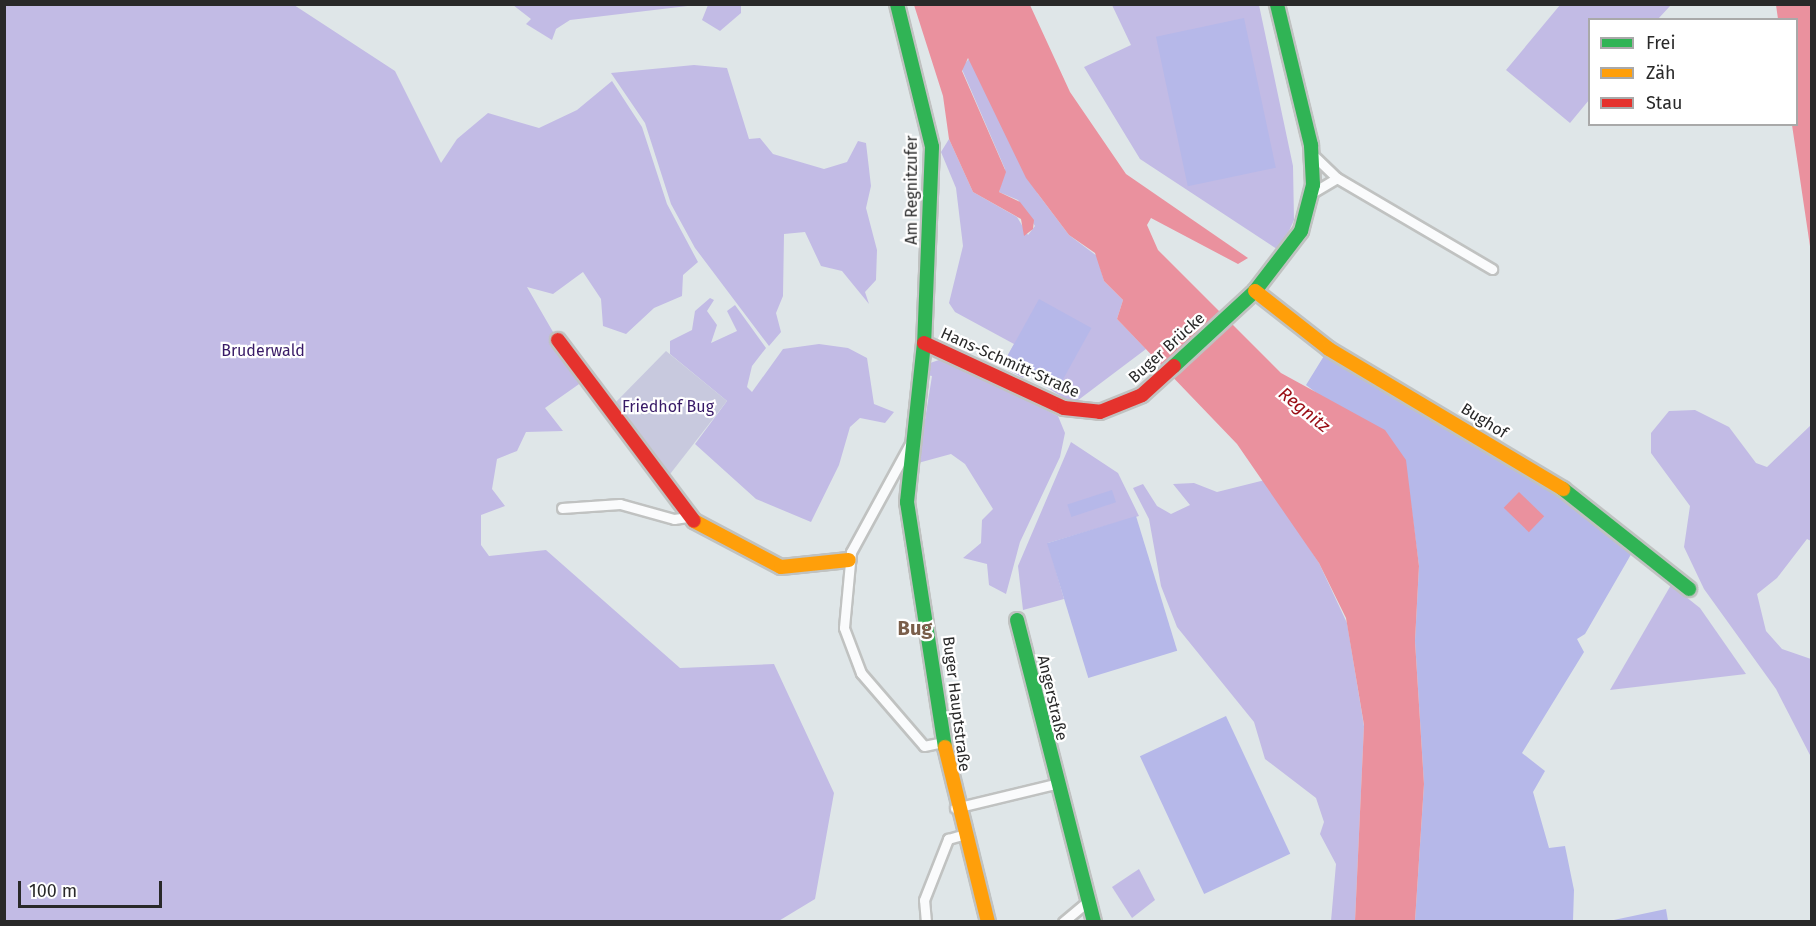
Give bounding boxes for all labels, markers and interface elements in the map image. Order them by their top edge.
legend [1588,18,1798,126]
text: Frei [1646,32,1676,54]
text: Zäh [1646,62,1675,84]
text: Stau [1646,92,1682,114]
street label: Am Regnitzufer [902,135,922,245]
street label: Buger Brücke [1125,309,1209,387]
street label: Hans-Schmitt-Straße [938,324,1082,402]
park label: Bruderwald [221,341,305,361]
water label: Regnitz [1274,383,1334,437]
park label: Friedhof Bug [622,397,714,417]
street label: Bughof [1457,399,1511,443]
district label: Bug [898,616,932,640]
street label: Buger Hauptstraße [938,635,974,773]
street label: Angerstraße [1033,653,1071,743]
scale bar [21,869,165,907]
text: 100 m [29,880,77,902]

